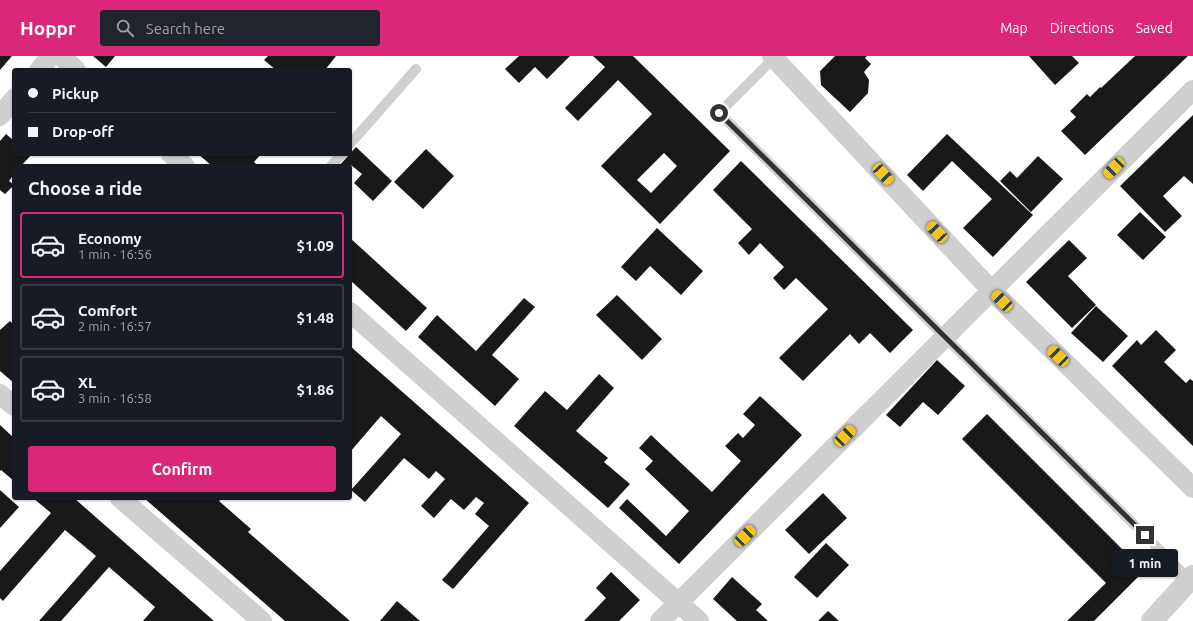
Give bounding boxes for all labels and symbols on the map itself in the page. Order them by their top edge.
route start [710,104,728,122]
car [1101,155,1127,181]
car [870,161,896,187]
car [924,219,950,245]
car [989,288,1015,314]
car [1045,343,1071,369]
car [832,423,858,449]
car [732,523,758,549]
route end [1136,526,1154,544]
callout: 1 min [1112,549,1178,577]

